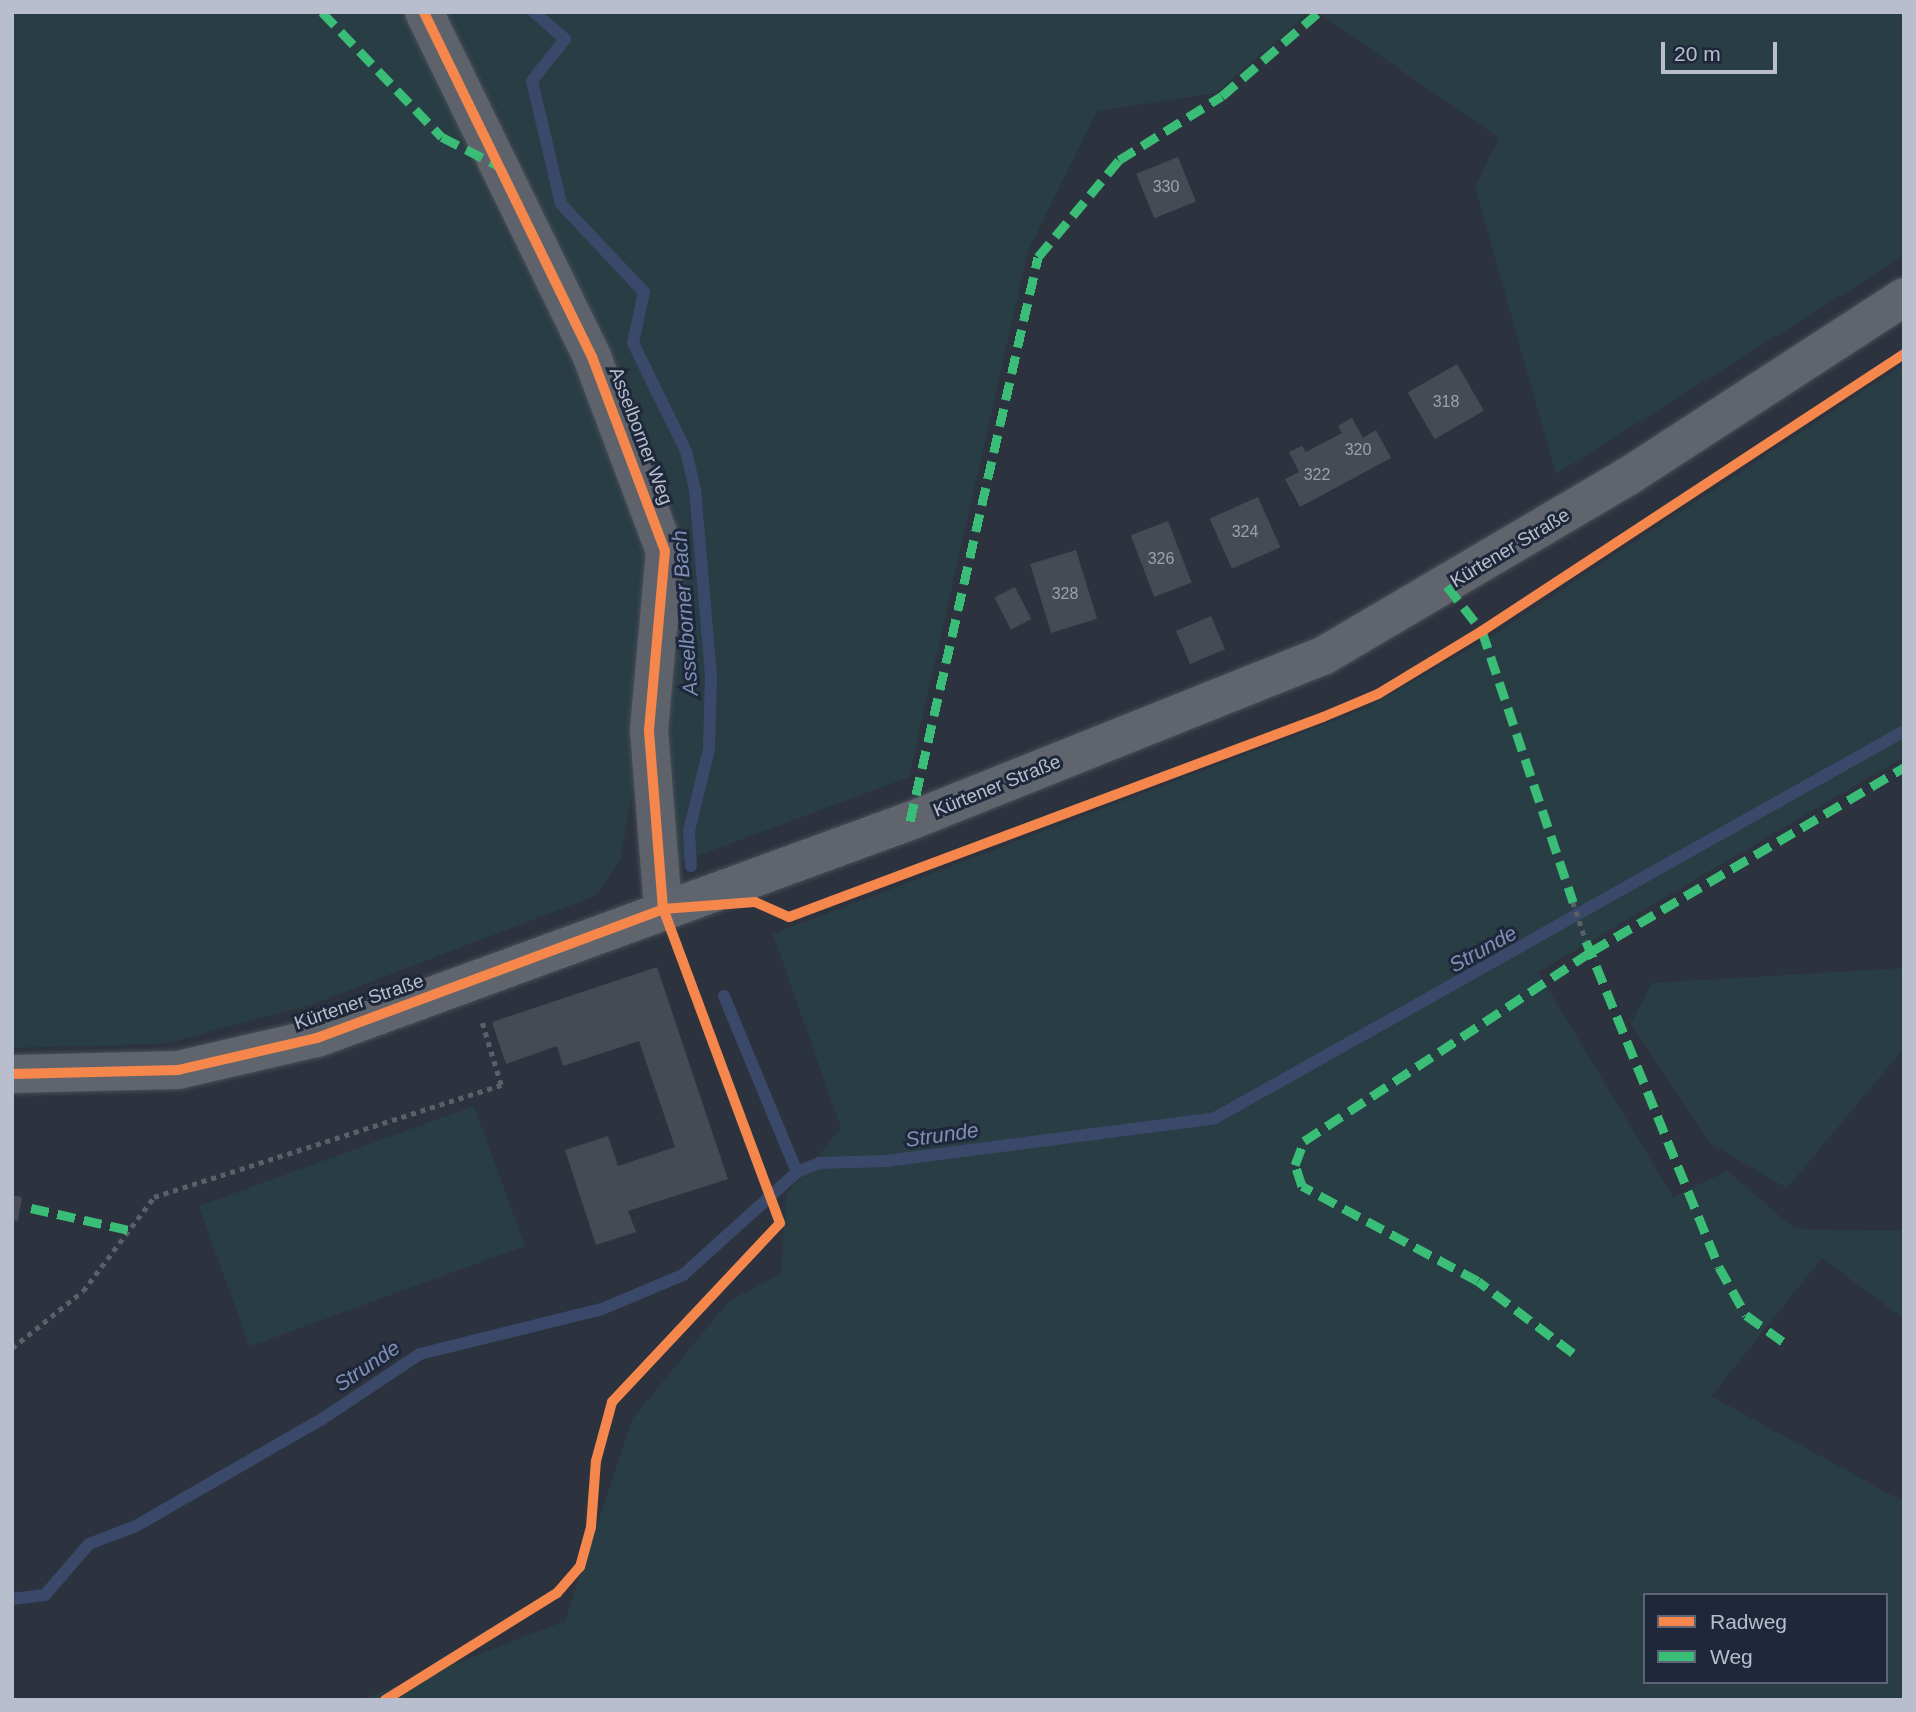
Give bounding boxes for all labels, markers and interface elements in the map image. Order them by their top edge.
scale bar [1664,28,1780,72]
text: 20 m [1674,42,1721,65]
house number: 330 [1153,177,1179,197]
street label: Asselborner Weg [604,364,678,508]
house number: 318 [1433,392,1459,412]
house number: 320 [1345,440,1371,460]
house number: 322 [1304,465,1330,485]
street label: Kürtener Straße [1446,503,1574,593]
house number: 324 [1232,522,1258,542]
water label: Asselborner Bach [667,529,703,697]
house number: 326 [1148,549,1174,569]
house number: 328 [1052,584,1078,604]
street label: Kürtener Straße [930,750,1064,822]
water label: Strunde [1445,920,1521,978]
street label: Kürtener Straße [291,969,427,1035]
water label: Strunde [904,1117,980,1153]
water label: Strunde [329,1335,405,1397]
legend [1643,1593,1888,1684]
text: Radweg [1710,1610,1787,1633]
text: Weg [1710,1645,1753,1668]

